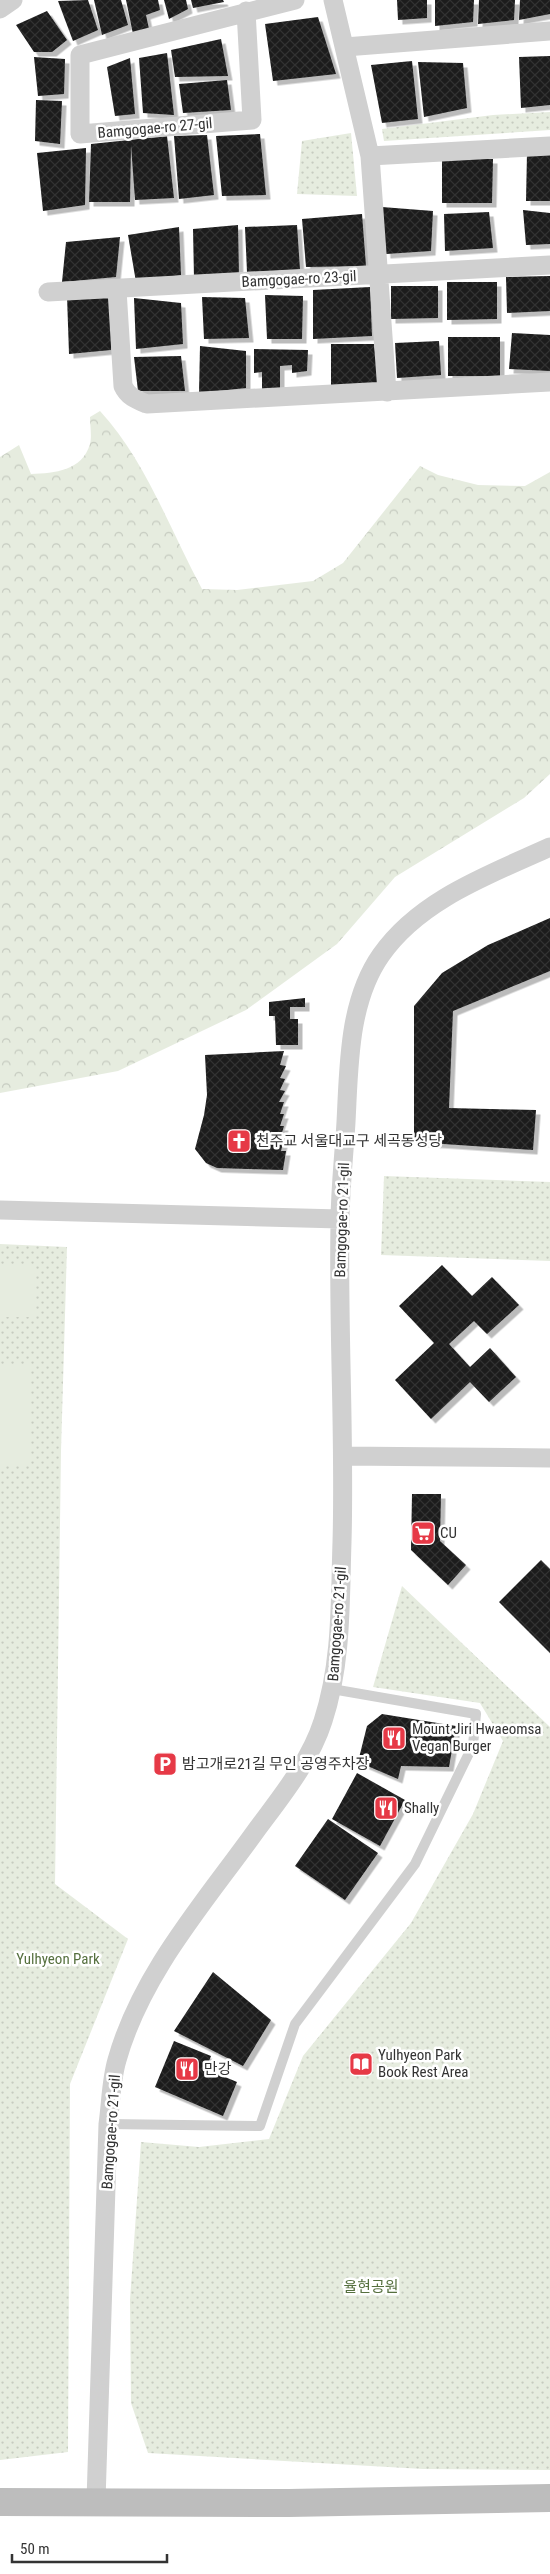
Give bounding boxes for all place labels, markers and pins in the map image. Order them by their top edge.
church icon: 천주교 서울대교구 세곡동성당 [226,1128,252,1154]
place label: 천주교 서울대교구 세곡동성당 [256,1132,442,1150]
supermarket icon: CU [410,1520,436,1546]
place label: CU [440,1524,457,1542]
place label: Mount Jiri Hwaeomsa Vegan Burger [412,1720,542,1755]
restaurant icon: Mount Jiri Hwaeomsa Vegan Burger [381,1725,407,1751]
parking icon: 밤고개로21길 무인 공영주차장 [152,1751,178,1777]
place label: 밤고개로21길 무인 공영주차장 [182,1755,369,1773]
restaurant icon: Shally [373,1795,399,1821]
place label: Shally [404,1799,439,1817]
place label: Yulhyeon Park Book Rest Area [378,2046,468,2081]
library icon: Yulhyeon Park Book Rest Area [348,2051,374,2077]
restaurant icon: 만강 [174,2056,200,2082]
place label: 만강 [204,2060,232,2078]

